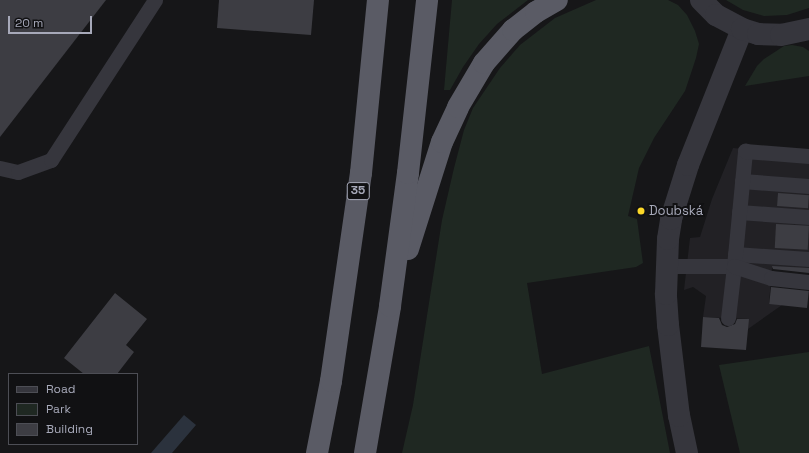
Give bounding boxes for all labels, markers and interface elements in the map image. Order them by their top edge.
scale bar [10,8,94,34]
text: 20 m [15,15,43,31]
road number: 35 [346,181,370,201]
place label: Doubská [649,203,703,219]
marker: Doubská [636,206,646,216]
legend [8,373,138,445]
text: Road [46,381,75,397]
text: Park [46,401,71,417]
text: Building [46,421,93,437]

